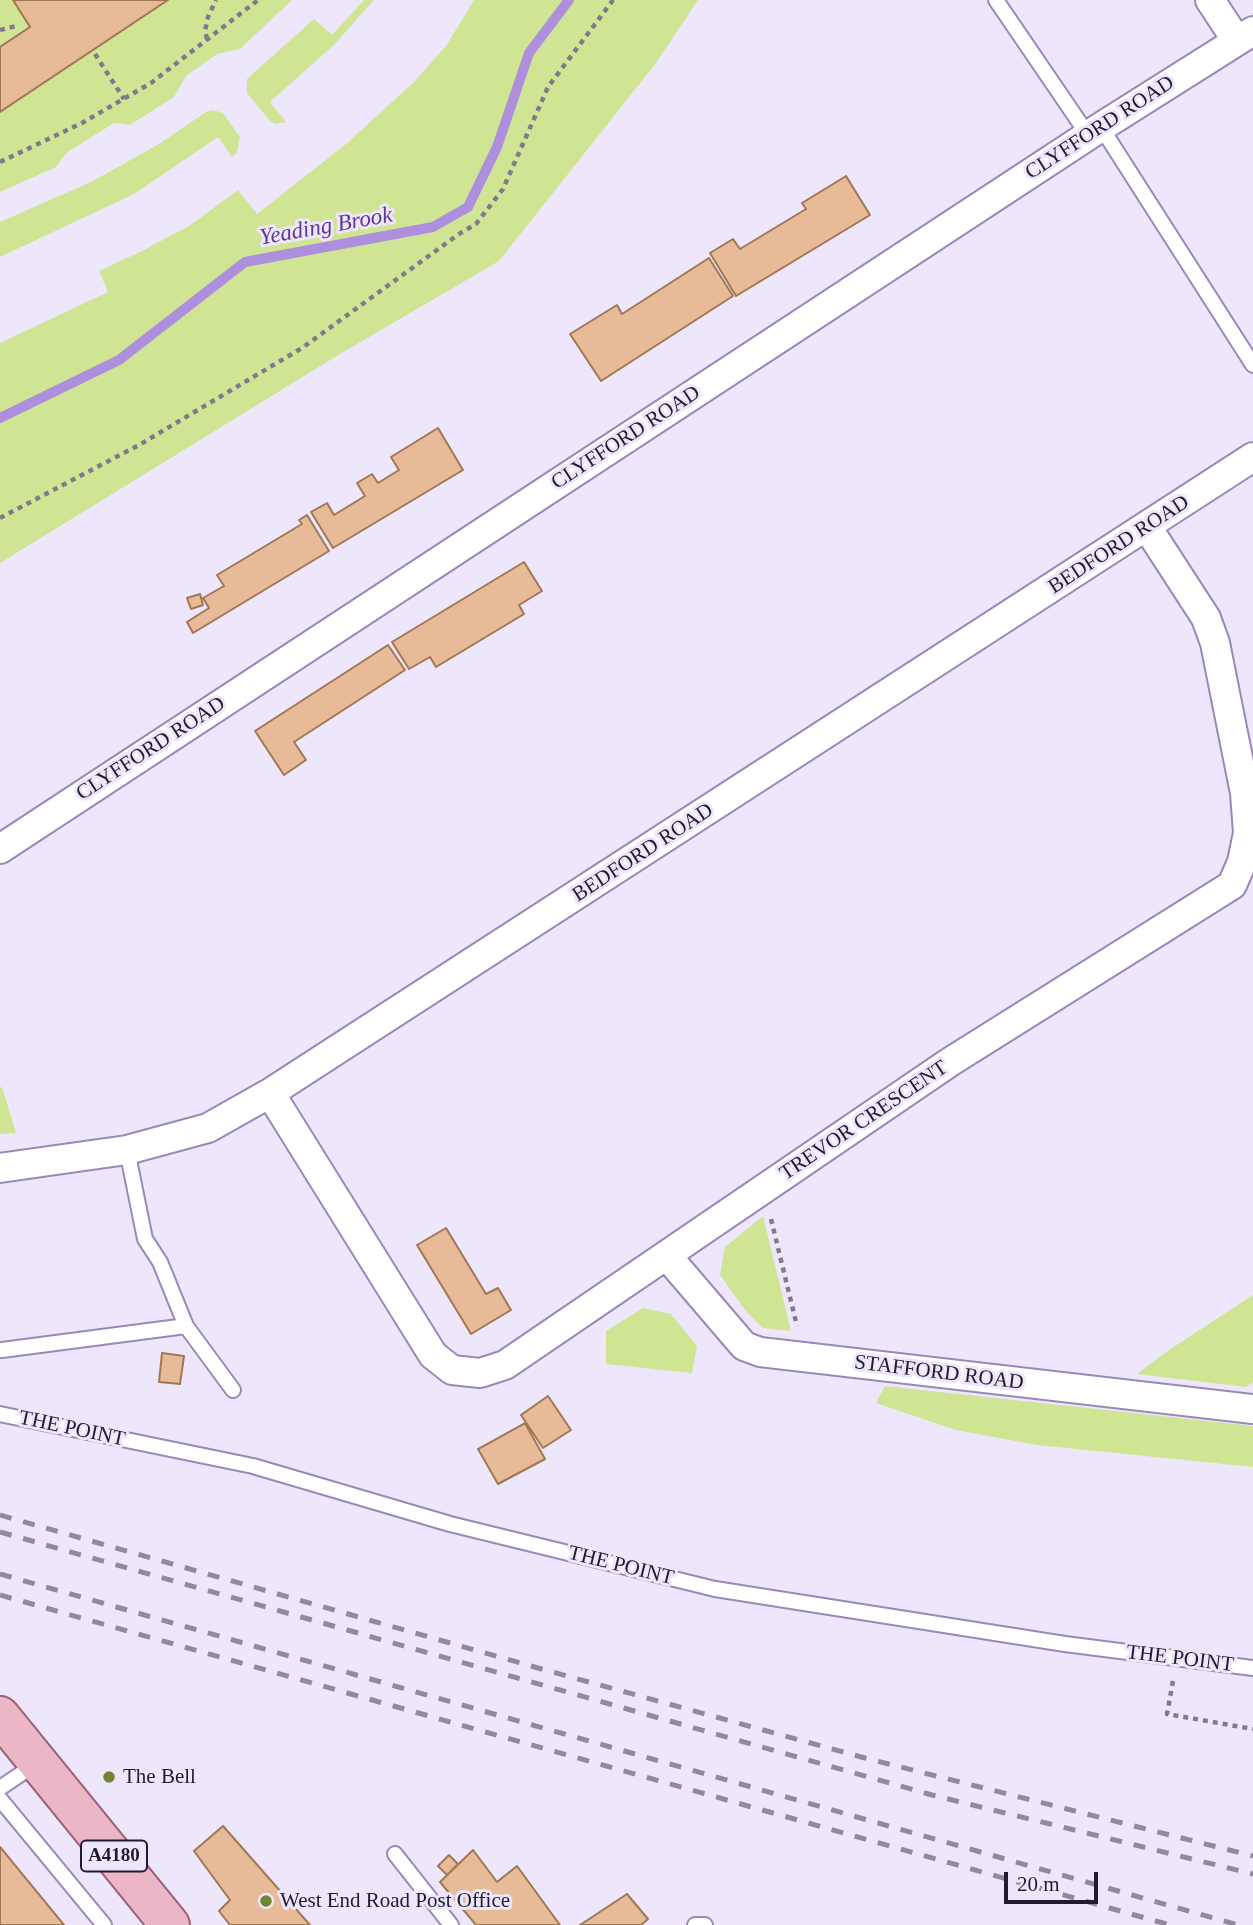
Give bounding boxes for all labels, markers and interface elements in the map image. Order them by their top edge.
street label: CLYFFORD ROAD [1021,70,1179,186]
water label: Yeading Brook [257,202,395,252]
street label: CLYFFORD ROAD [547,380,705,496]
street label: BEDFORD ROAD [1044,490,1194,600]
street label: CLYFFORD ROAD [72,691,230,807]
street label: BEDFORD ROAD [568,798,718,908]
street label: TREVOR CRESCENT [775,1056,953,1186]
street label: STAFFORD ROAD [853,1350,1025,1396]
street label: THE POINT [17,1405,127,1453]
street label: THE POINT [566,1541,676,1591]
street label: THE POINT [1125,1640,1235,1678]
place label: The Bell [123,1764,196,1790]
marker: The Bell [101,1769,117,1785]
road number: A4180 [81,1840,147,1872]
scale bar [1008,1858,1102,1902]
text: 20 m [1017,1872,1060,1896]
place label: West End Road Post Office [280,1888,510,1914]
marker: West End Road Post Office [258,1893,274,1909]

